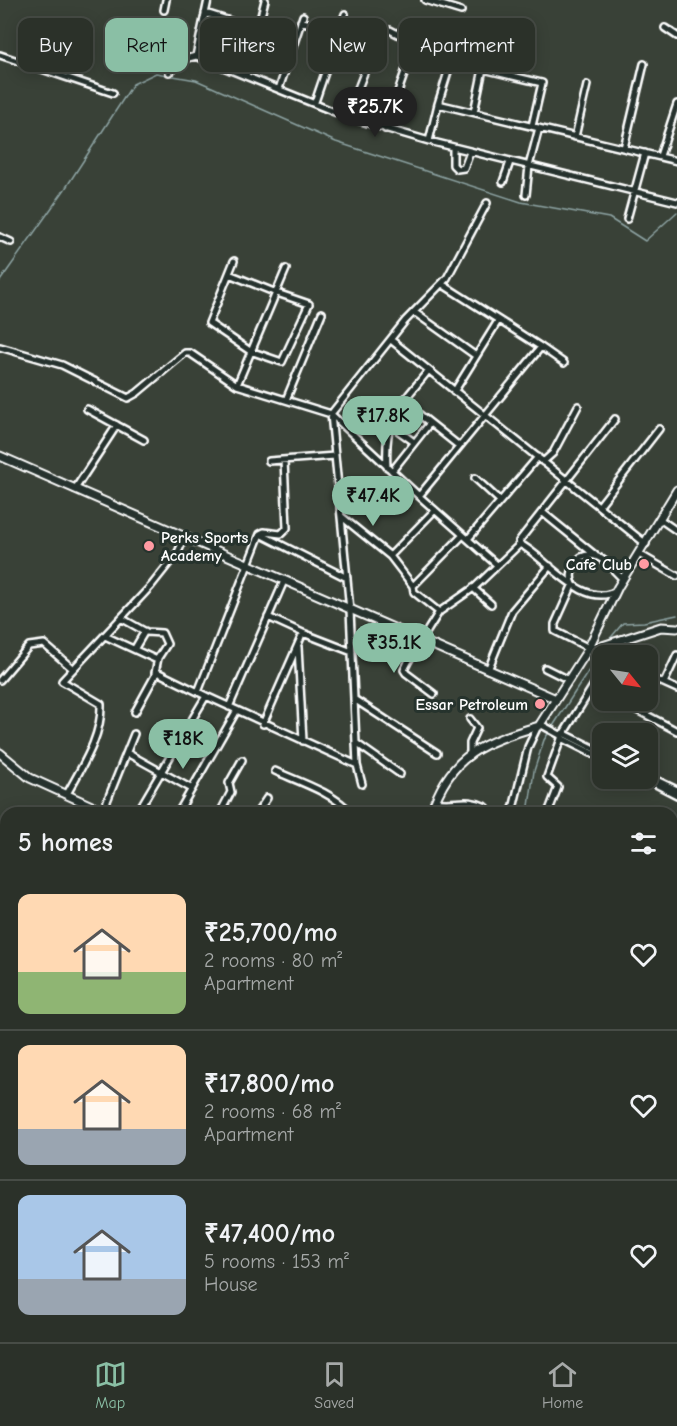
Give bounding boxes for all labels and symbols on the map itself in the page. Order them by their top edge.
pin: ₹25.7K [326,87,424,138]
pin: ₹17.8K [334,396,432,447]
pin: ₹47.4K [324,476,422,527]
place label: Perks Sports Academy [161,529,248,565]
marker: Perks Sports Academy [142,539,156,553]
place label: Cafe Club [566,556,632,574]
marker: Cafe Club [637,557,651,571]
pin: ₹35.1K [345,623,443,674]
north arrow [592,645,658,711]
place label: Essar Petroleum [416,696,528,714]
marker: Essar Petroleum [533,697,547,711]
pin: ₹18K [147,719,219,770]

